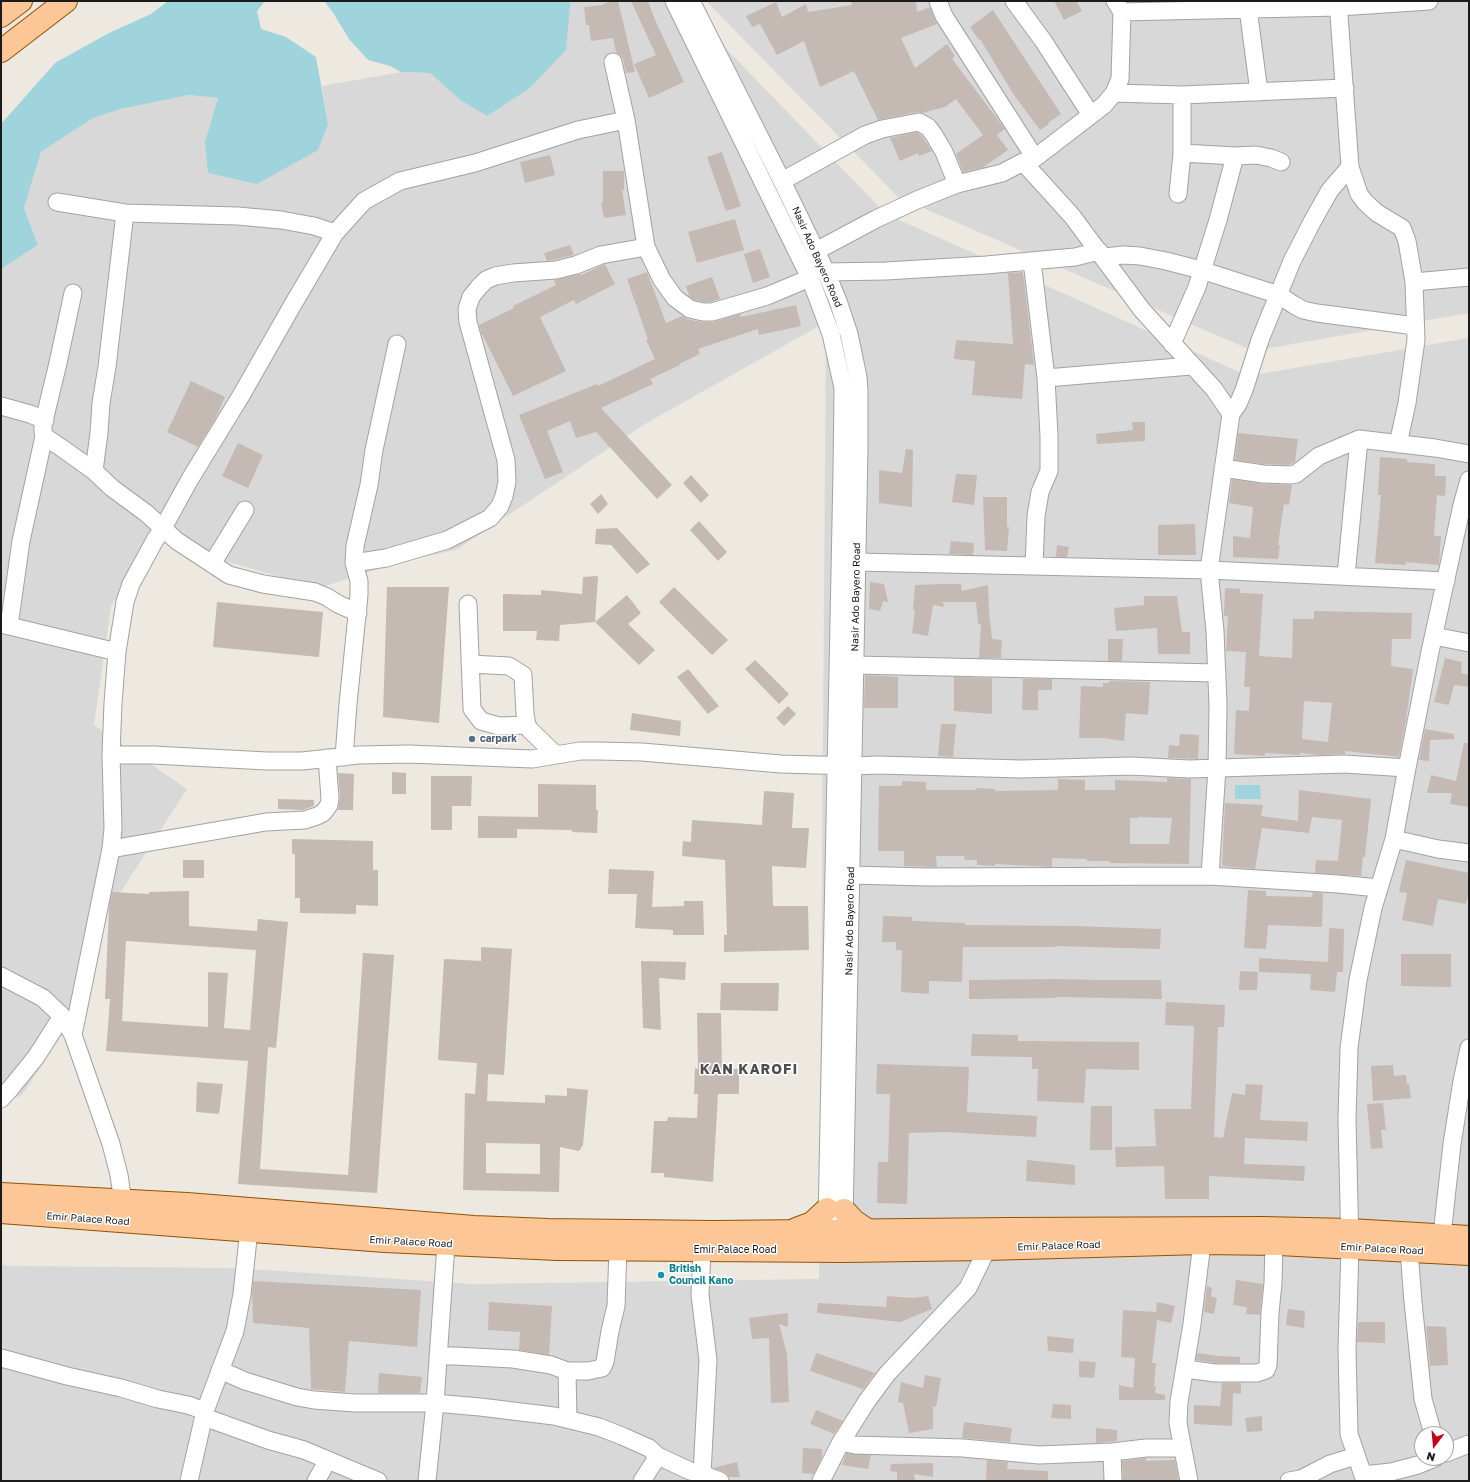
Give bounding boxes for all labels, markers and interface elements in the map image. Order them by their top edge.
street label: Nasir Ado Bayero Road [789,205,845,309]
street label: Nasir Ado Bayero Road [849,542,863,652]
place label: carpark [480,733,517,745]
marker: carpark [467,734,477,744]
street label: Nasir Ado Bayero Road [843,866,857,976]
district label: KAN KAROFI [700,1062,798,1078]
street label: Emir Palace Road [46,1210,130,1228]
street label: Emir Palace Road [369,1234,453,1250]
street label: Emir Palace Road [1017,1239,1101,1253]
street label: Emir Palace Road [1340,1241,1424,1257]
street label: Emir Palace Road [693,1244,777,1256]
place label: British Council Kano [669,1263,733,1286]
marker: British Council Kano [656,1270,666,1280]
north arrow [1414,1426,1454,1466]
text: N [1425,1450,1437,1464]

